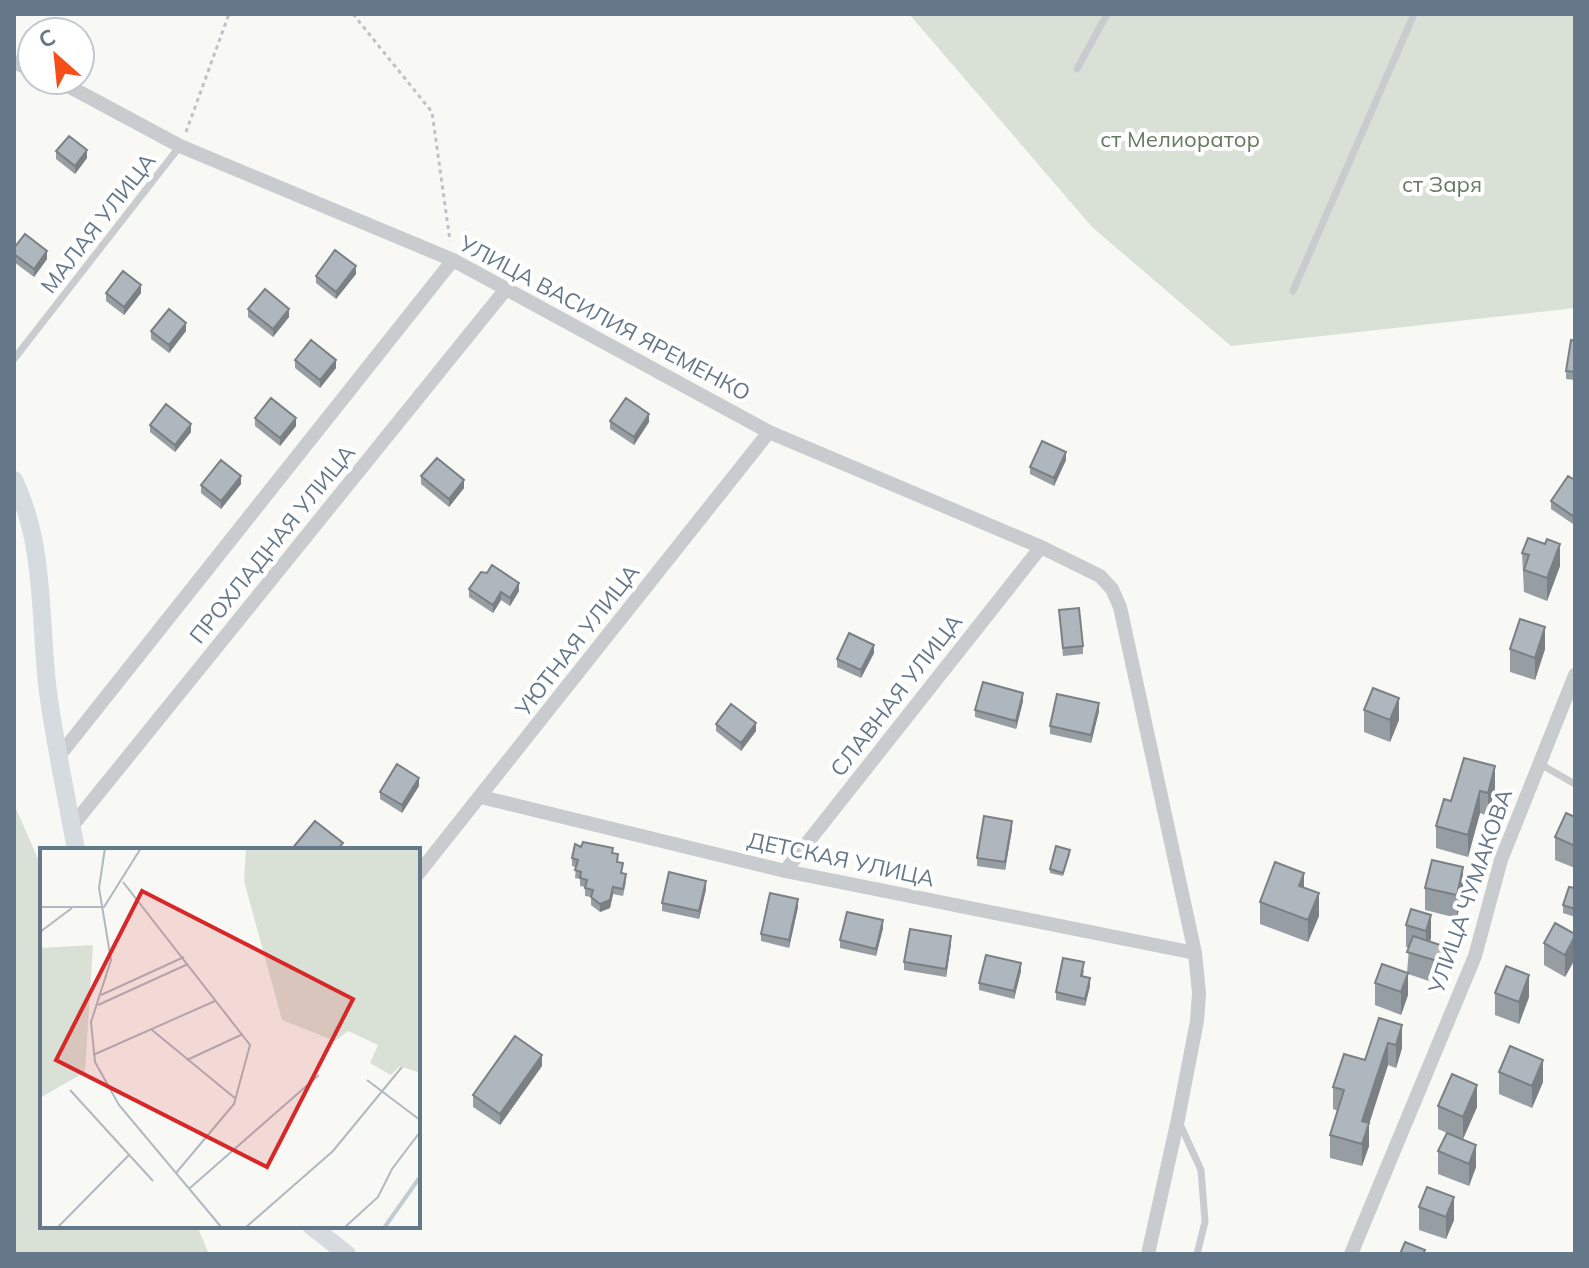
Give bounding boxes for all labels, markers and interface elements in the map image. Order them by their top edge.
north arrow [16,16,96,96]
text: С [34,22,60,54]
park label: ст Мелиоратор [1100,125,1260,153]
street label: МАЛАЯ УЛИЦА [34,147,162,299]
park label: ст Заря [1402,170,1482,198]
street label: УЛИЦА ВАСИЛИЯ ЯРЕМЕНКО [454,229,755,407]
street label: ПРОХЛАДНАЯ УЛИЦА [183,439,361,649]
street label: УЮТНАЯ УЛИЦА [508,558,645,722]
street label: СЛАВНАЯ УЛИЦА [824,608,968,782]
street label: УЛИЦА ЧУМАКОВА [1422,785,1518,998]
street label: ДЕТСКАЯ УЛИЦА [745,826,937,892]
inset map [40,848,420,1228]

